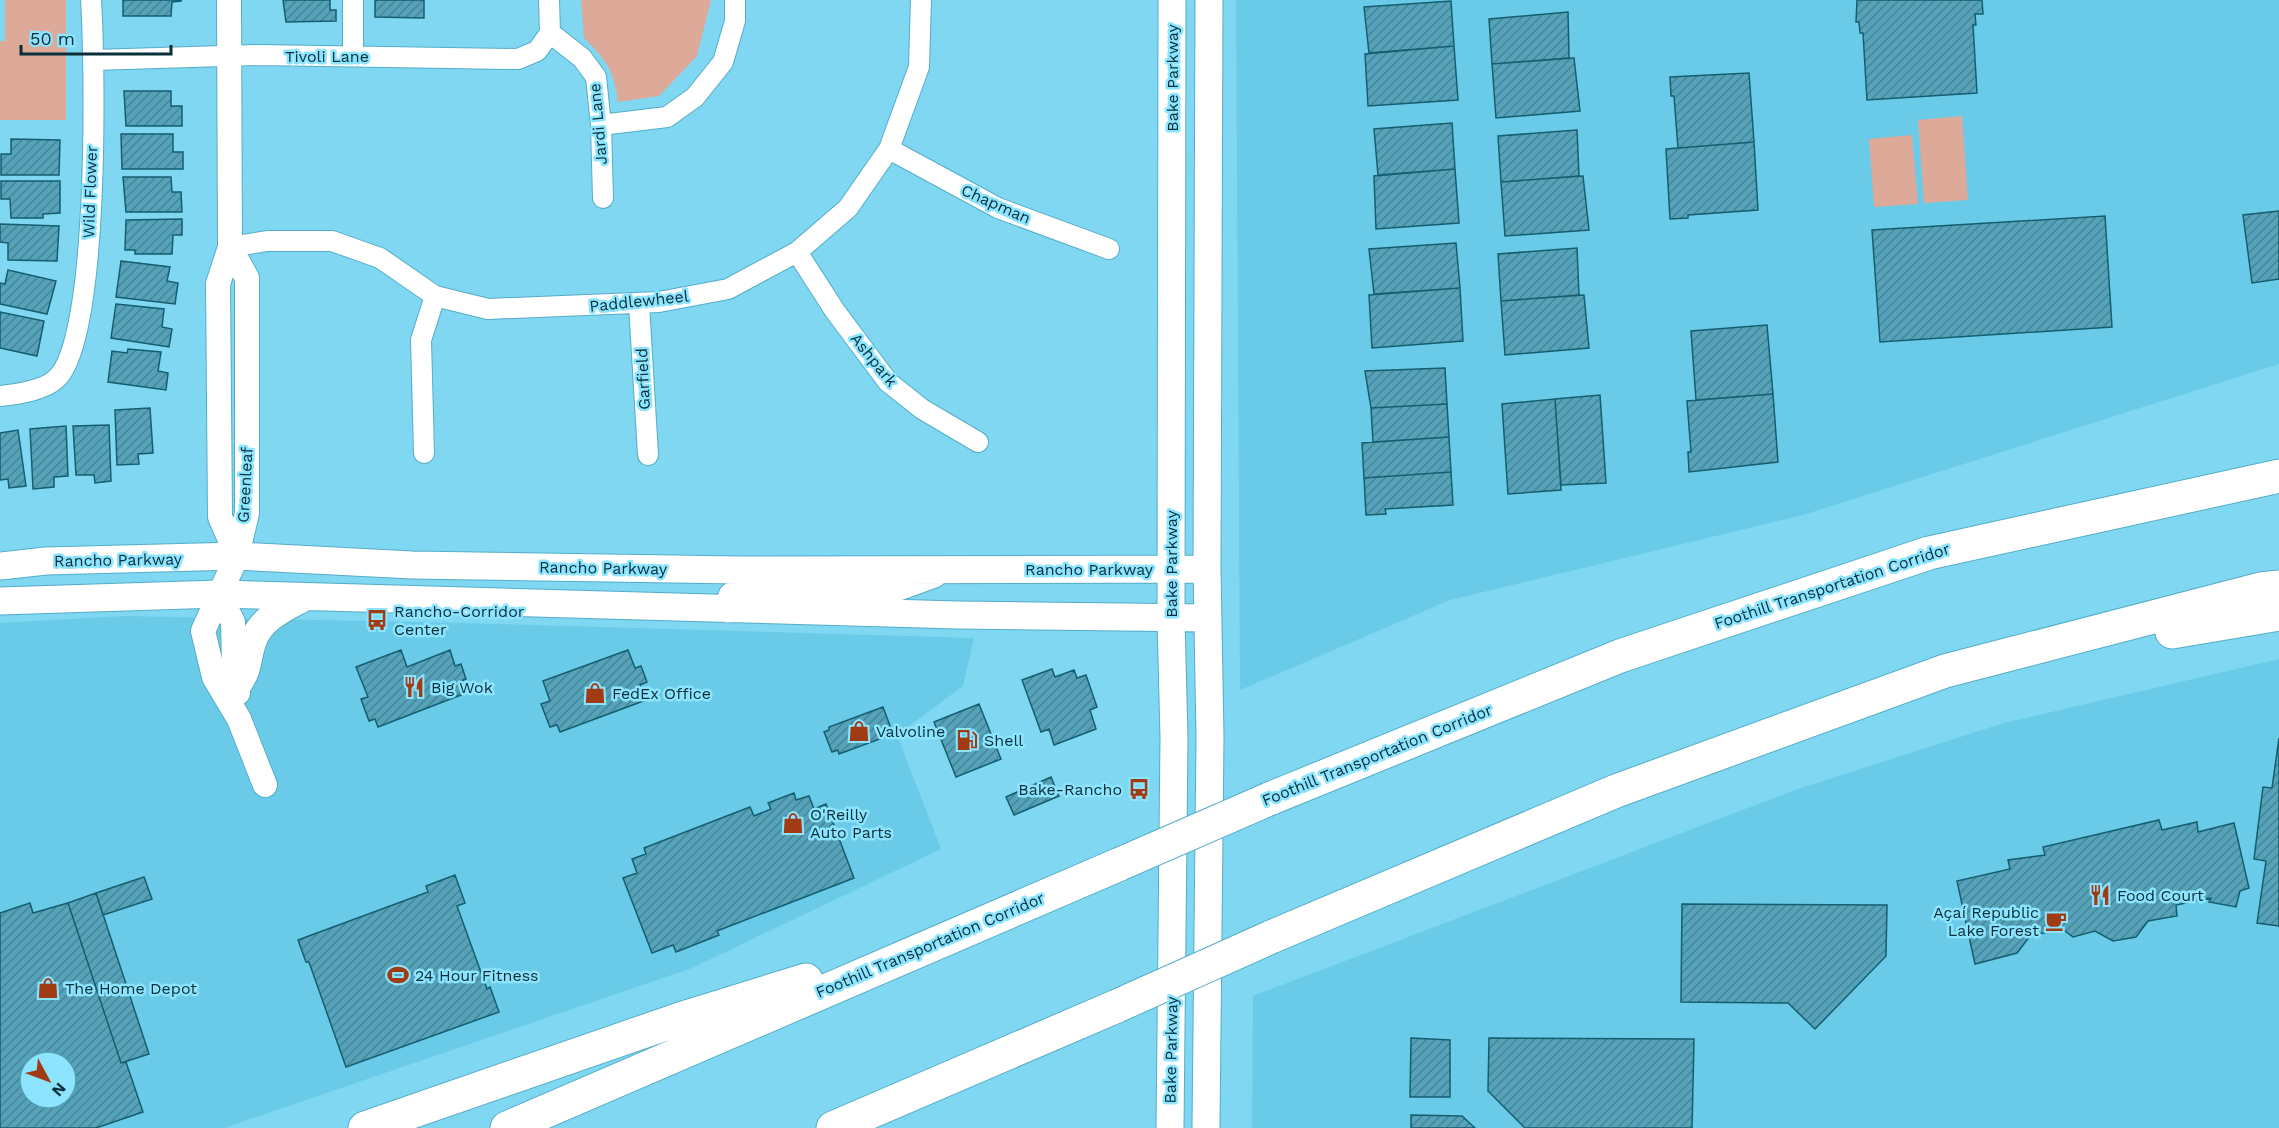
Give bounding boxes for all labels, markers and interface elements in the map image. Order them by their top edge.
scale bar [21,18,171,56]
street label: Bake Parkway [1163,24,1182,132]
text: 50 m [30,28,75,49]
street label: Tivoli Lane [285,47,369,66]
street label: Jardi Lane [585,83,611,165]
street label: Wild Flower [79,145,101,239]
street label: Chapman [958,180,1034,228]
street label: Paddlewheel [589,286,690,316]
street label: Ashpark [847,329,901,391]
street label: Garfield [632,348,654,410]
street label: Greenleaf [234,446,257,523]
street label: Bake Parkway [1162,510,1181,618]
street label: Foothill Transportation Corridor [1712,539,1953,633]
street label: Rancho Parkway [54,549,183,571]
street label: Rancho Parkway [539,557,668,579]
street label: Rancho Parkway [1025,560,1154,579]
place label: Rancho-Corridor Center [394,602,525,639]
bus stop icon: Rancho-Corridor Center [365,608,389,632]
restaurant icon: Big Wok [402,675,426,699]
place label: Big Wok [431,678,493,697]
shop icon: FedEx Office [583,681,607,705]
place label: FedEx Office [612,684,711,703]
street label: Foothill Transportation Corridor [1259,700,1495,810]
shop icon: Valvoline [847,719,871,743]
place label: Valvoline [876,722,945,741]
fuel station icon: Shell [955,728,979,752]
place label: Shell [984,731,1023,750]
bus stop icon: Bake-Rancho [1127,777,1151,801]
place label: Bake-Rancho [1018,780,1122,799]
place label: O'Reilly Auto Parts [810,805,892,842]
shop icon: O'Reilly Auto Parts [781,811,805,835]
restaurant icon: Food Court [2088,883,2112,907]
place label: Food Court [2117,886,2204,905]
street label: Foothill Transportation Corridor [813,888,1048,1002]
place label: Açaí Republic Lake Forest [1933,903,2039,940]
cafe icon: Açaí Republic Lake Forest [2044,909,2068,933]
sports icon: 24 Hour Fitness [386,963,410,987]
place label: 24 Hour Fitness [415,966,539,985]
shop icon: The Home Depot [36,976,60,1000]
place label: The Home Depot [65,979,197,998]
street label: Bake Parkway [1161,995,1181,1104]
north arrow [18,1050,78,1110]
text: N [48,1079,70,1100]

